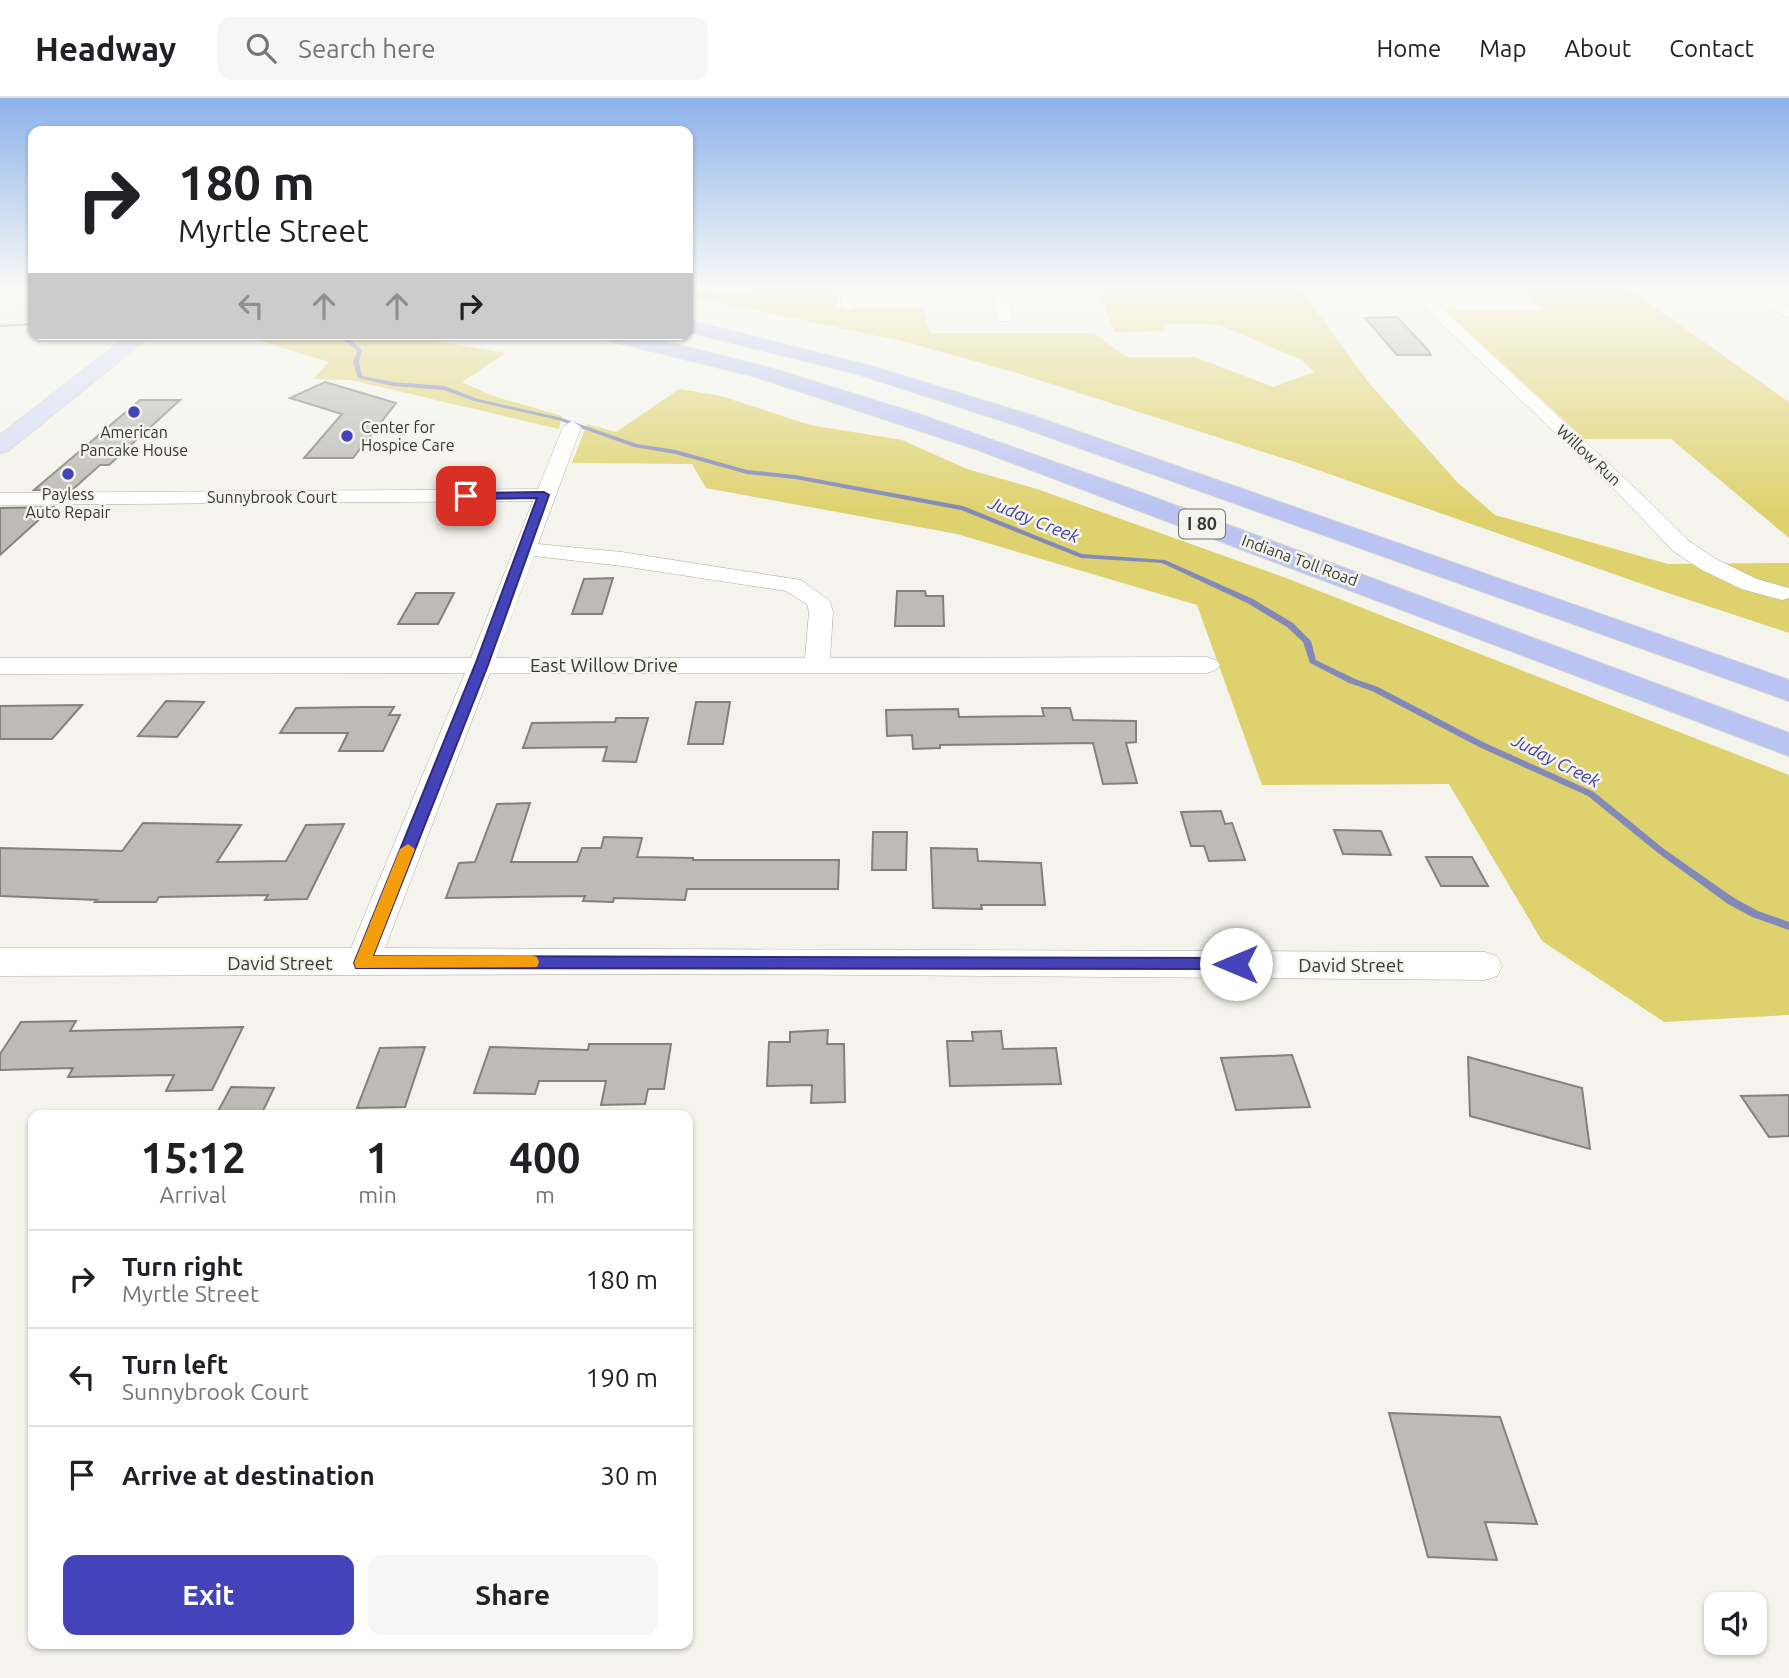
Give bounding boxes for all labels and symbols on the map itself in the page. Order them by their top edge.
marker: American Pancake House [126,404,142,420]
place label: Center for Hospice Care [361,418,455,454]
street label: Willow Run [1553,421,1625,489]
place label: American Pancake House [80,423,188,459]
marker: Center for Hospice Care [339,428,355,444]
marker: Payless Auto Repair [60,466,76,482]
pin [436,466,496,526]
place label: Payless Auto Repair [25,485,111,521]
street label: Sunnybrook Court [207,488,338,506]
water label: Juday Creek [985,491,1083,547]
road number: I 80 [1179,510,1225,538]
street label: Indiana Toll Road [1240,531,1360,589]
street label: East Willow Drive [530,654,678,676]
water label: Juday Creek [1508,729,1604,791]
position arrow [1199,927,1273,1001]
street label: David Street [227,952,333,974]
street label: David Street [1298,954,1404,976]

